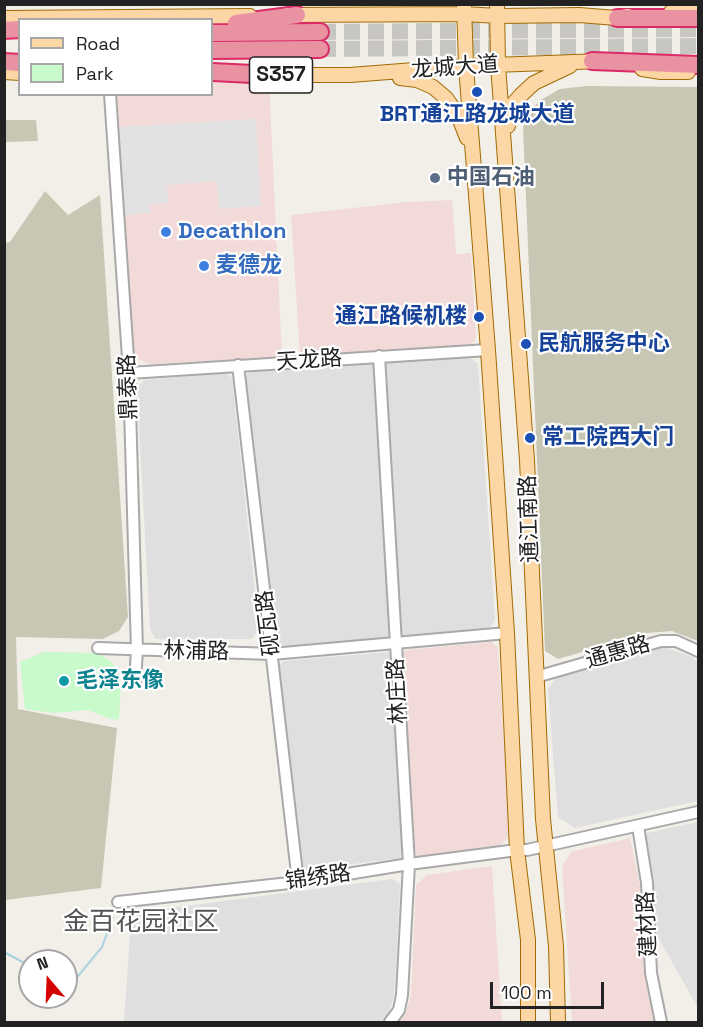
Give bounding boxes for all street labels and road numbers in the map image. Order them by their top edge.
street label: 龙城大道 [410,52,500,84]
road number: S357 [250,57,312,93]
street label: 天龙路 [275,346,343,376]
street label: 鼎泰路 [115,354,143,420]
street label: 通江南路 [515,475,545,563]
street label: 砚瓦路 [252,589,286,657]
street label: 通惠路 [583,631,653,675]
street label: 林浦路 [163,638,229,666]
street label: 林庄路 [383,657,413,725]
street label: 锦绣路 [283,860,353,896]
street label: 建材路 [633,890,663,958]

